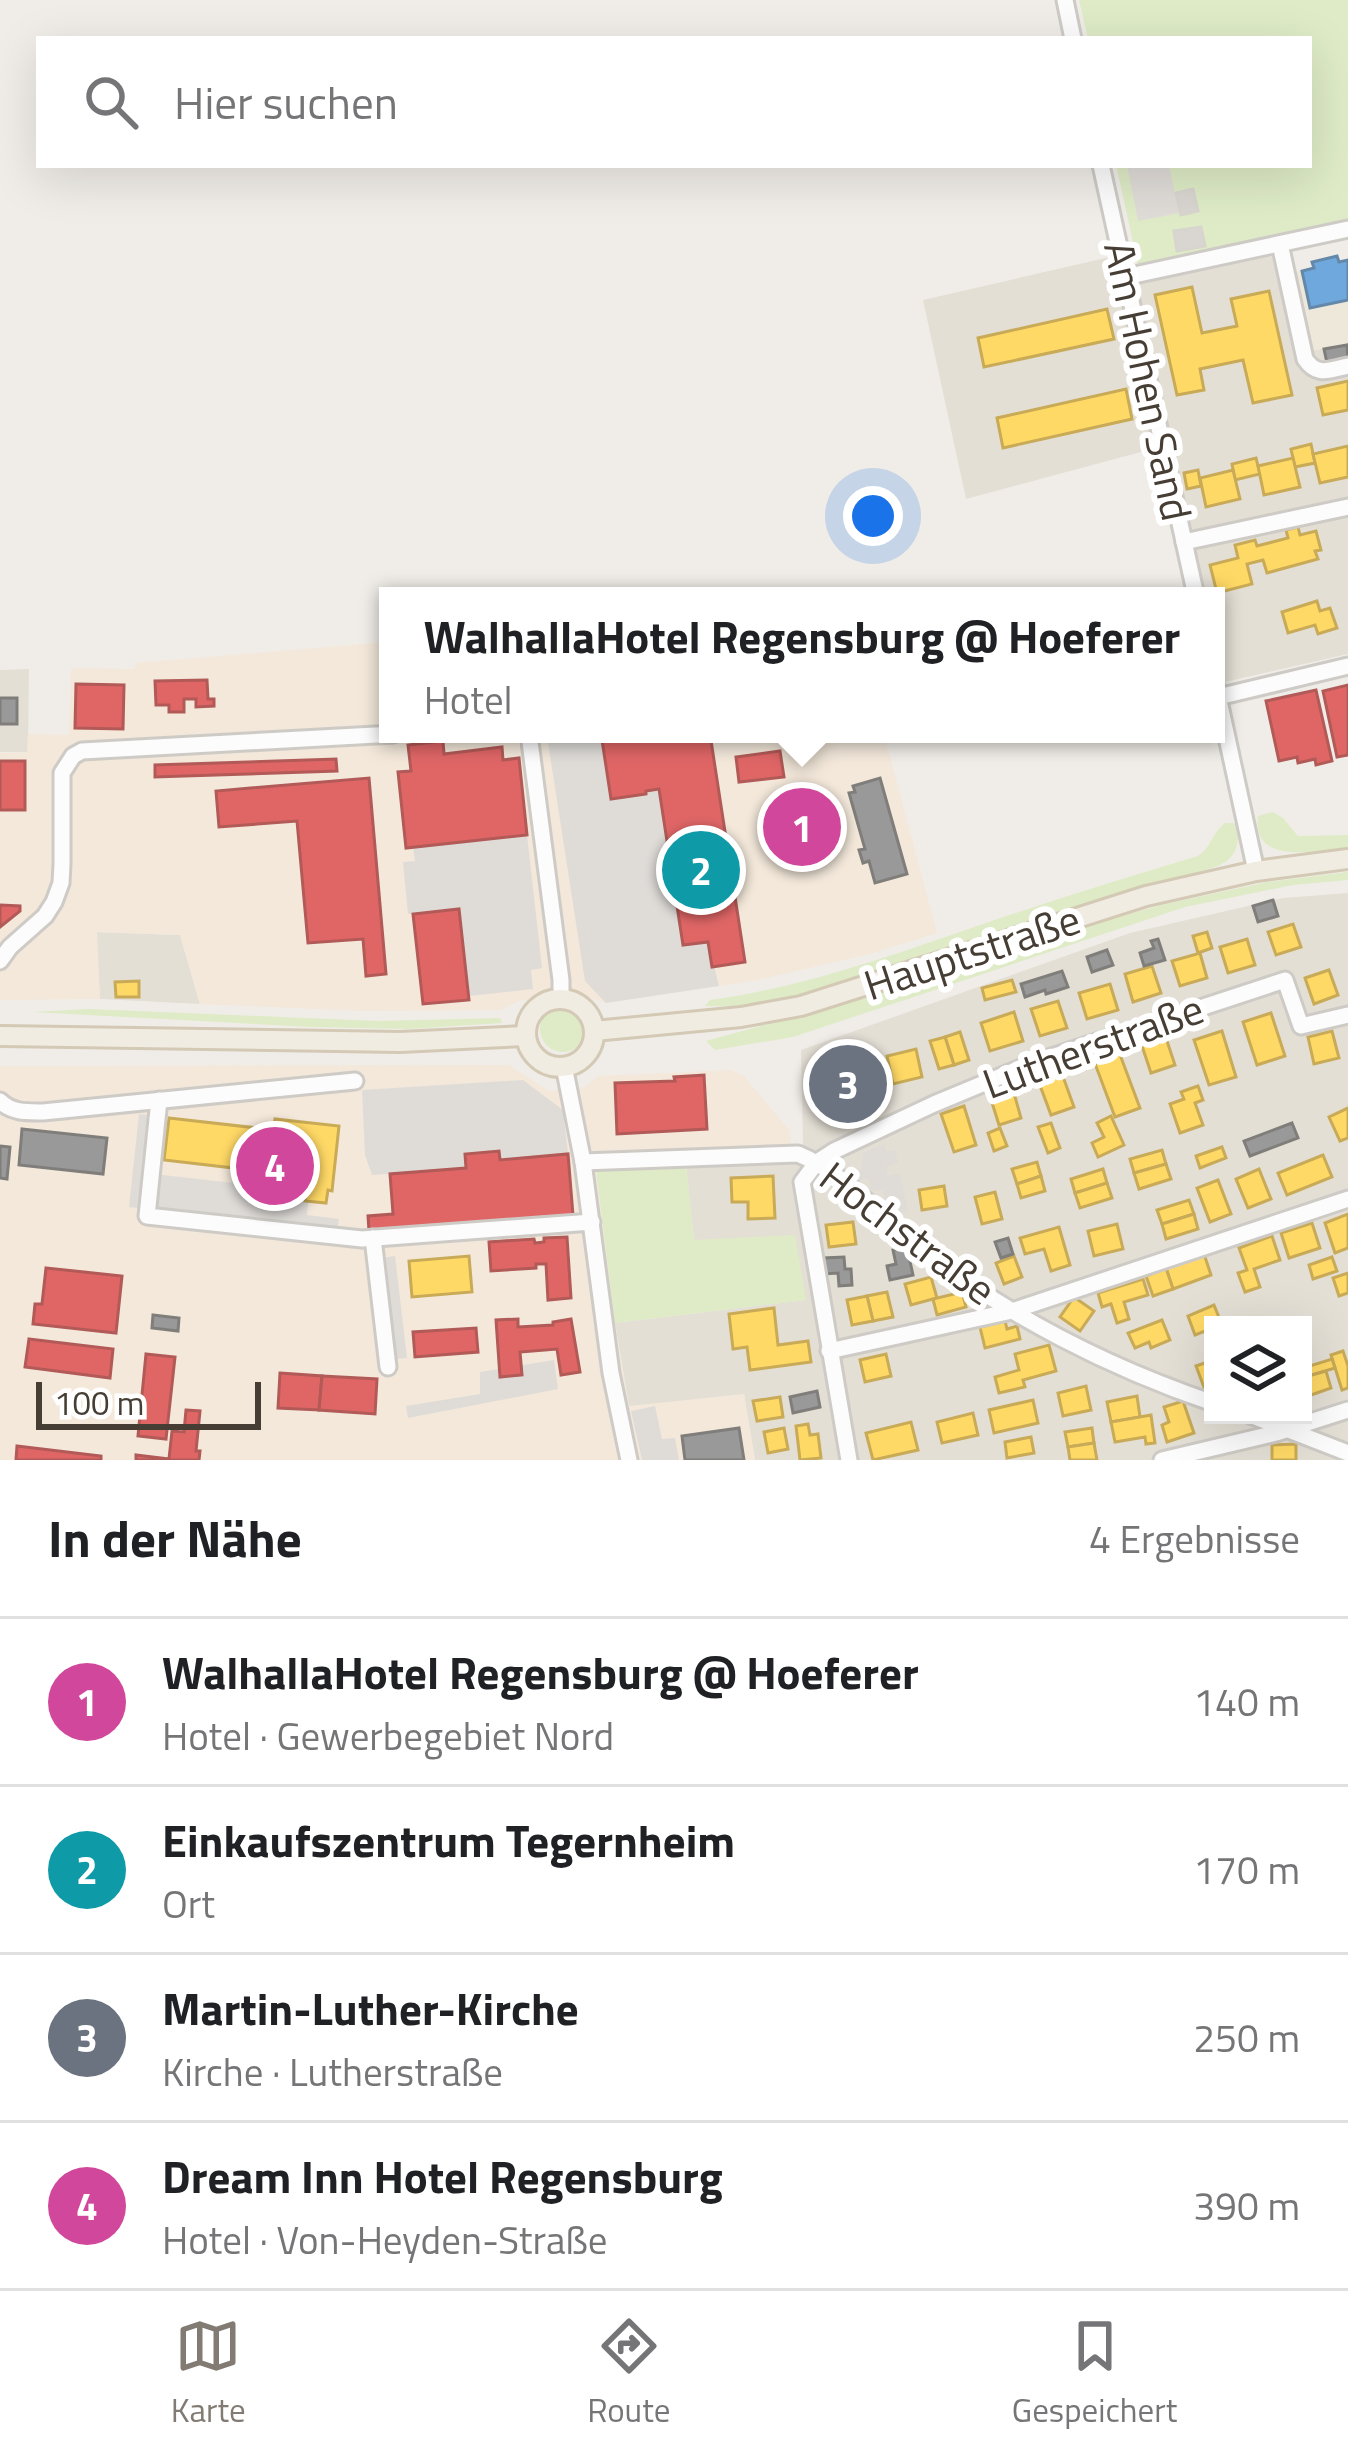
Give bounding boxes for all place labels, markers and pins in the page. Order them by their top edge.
pin: 1 [763,782,841,872]
pin: 2 [662,825,740,915]
pin: 3 [809,1039,887,1129]
pin: 4 [236,1121,314,1211]

